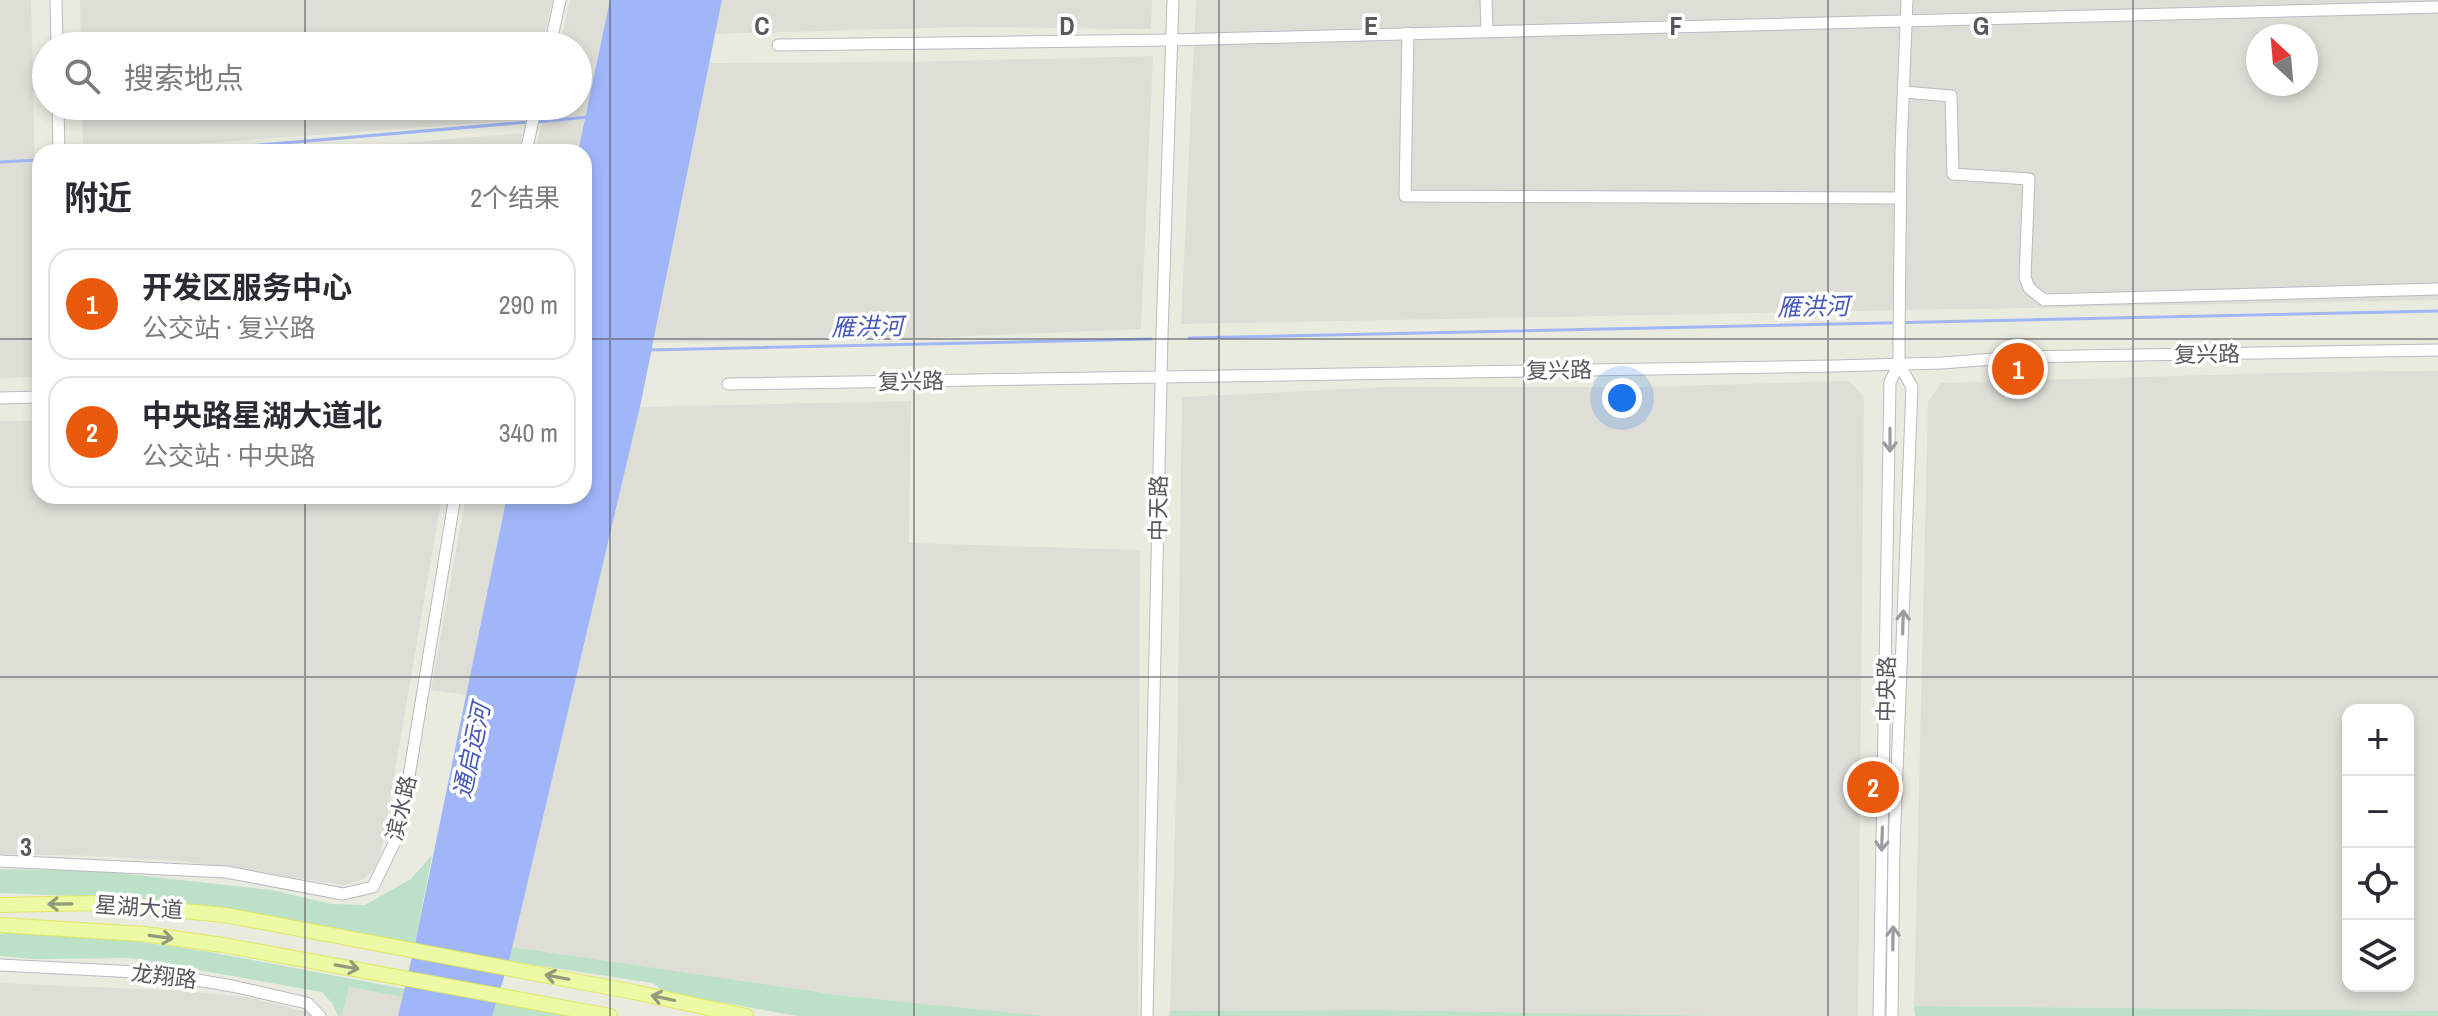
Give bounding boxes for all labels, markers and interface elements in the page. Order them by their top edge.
text: C [754,8,770,43]
text: D [1059,8,1075,43]
text: E [1364,8,1378,43]
text: F [1669,8,1683,43]
text: G [1973,8,1989,43]
north arrow [2246,24,2318,96]
search box [32,32,592,120]
icon: search [60,54,104,98]
text: 搜索地点 [124,58,244,98]
text: 附近 [64,175,132,221]
text: 2个结果 [470,180,560,215]
text: 开发区服务中心 [142,267,352,307]
text: 1 [86,287,98,322]
text: 290 m [499,287,558,322]
water label: 雁洪河 [1777,289,1853,323]
water label: 雁洪河 [831,309,907,343]
text: 公交站 · 复兴路 [142,310,316,345]
street label: 复兴路 [2174,338,2240,370]
pin: 1 [1992,339,2044,399]
street label: 复兴路 [1526,354,1592,386]
street label: 复兴路 [878,365,944,397]
your location [1602,378,1642,418]
text: 中央路星湖大道北 [142,395,382,435]
text: 2 [86,415,98,450]
text: 340 m [499,415,558,450]
one-way arrow [1882,426,1898,453]
text: 公交站 · 中央路 [142,438,316,473]
street label: 中天路 [1142,475,1174,541]
one-way arrow [1895,609,1910,636]
street label: 中央路 [1870,656,1902,722]
water label: 通启运河 [445,697,497,801]
map controls [2342,704,2414,992]
button: + [2342,704,2414,776]
pin: 2 [1847,757,1899,817]
street label: 滨水路 [379,772,423,844]
button: − [2342,776,2414,848]
one-way arrow [1874,825,1890,852]
text: 3 [20,829,32,864]
button: locate [2342,848,2414,920]
street label: 星湖大道 [94,889,184,925]
one-way arrow [47,896,74,911]
button: layers [2342,920,2414,992]
one-way arrow [1885,925,1901,952]
one-way arrow [148,930,174,945]
street label: 龙翔路 [129,957,199,995]
one-way arrow [334,961,359,976]
one-way arrow [545,969,571,984]
one-way arrow [650,990,676,1005]

